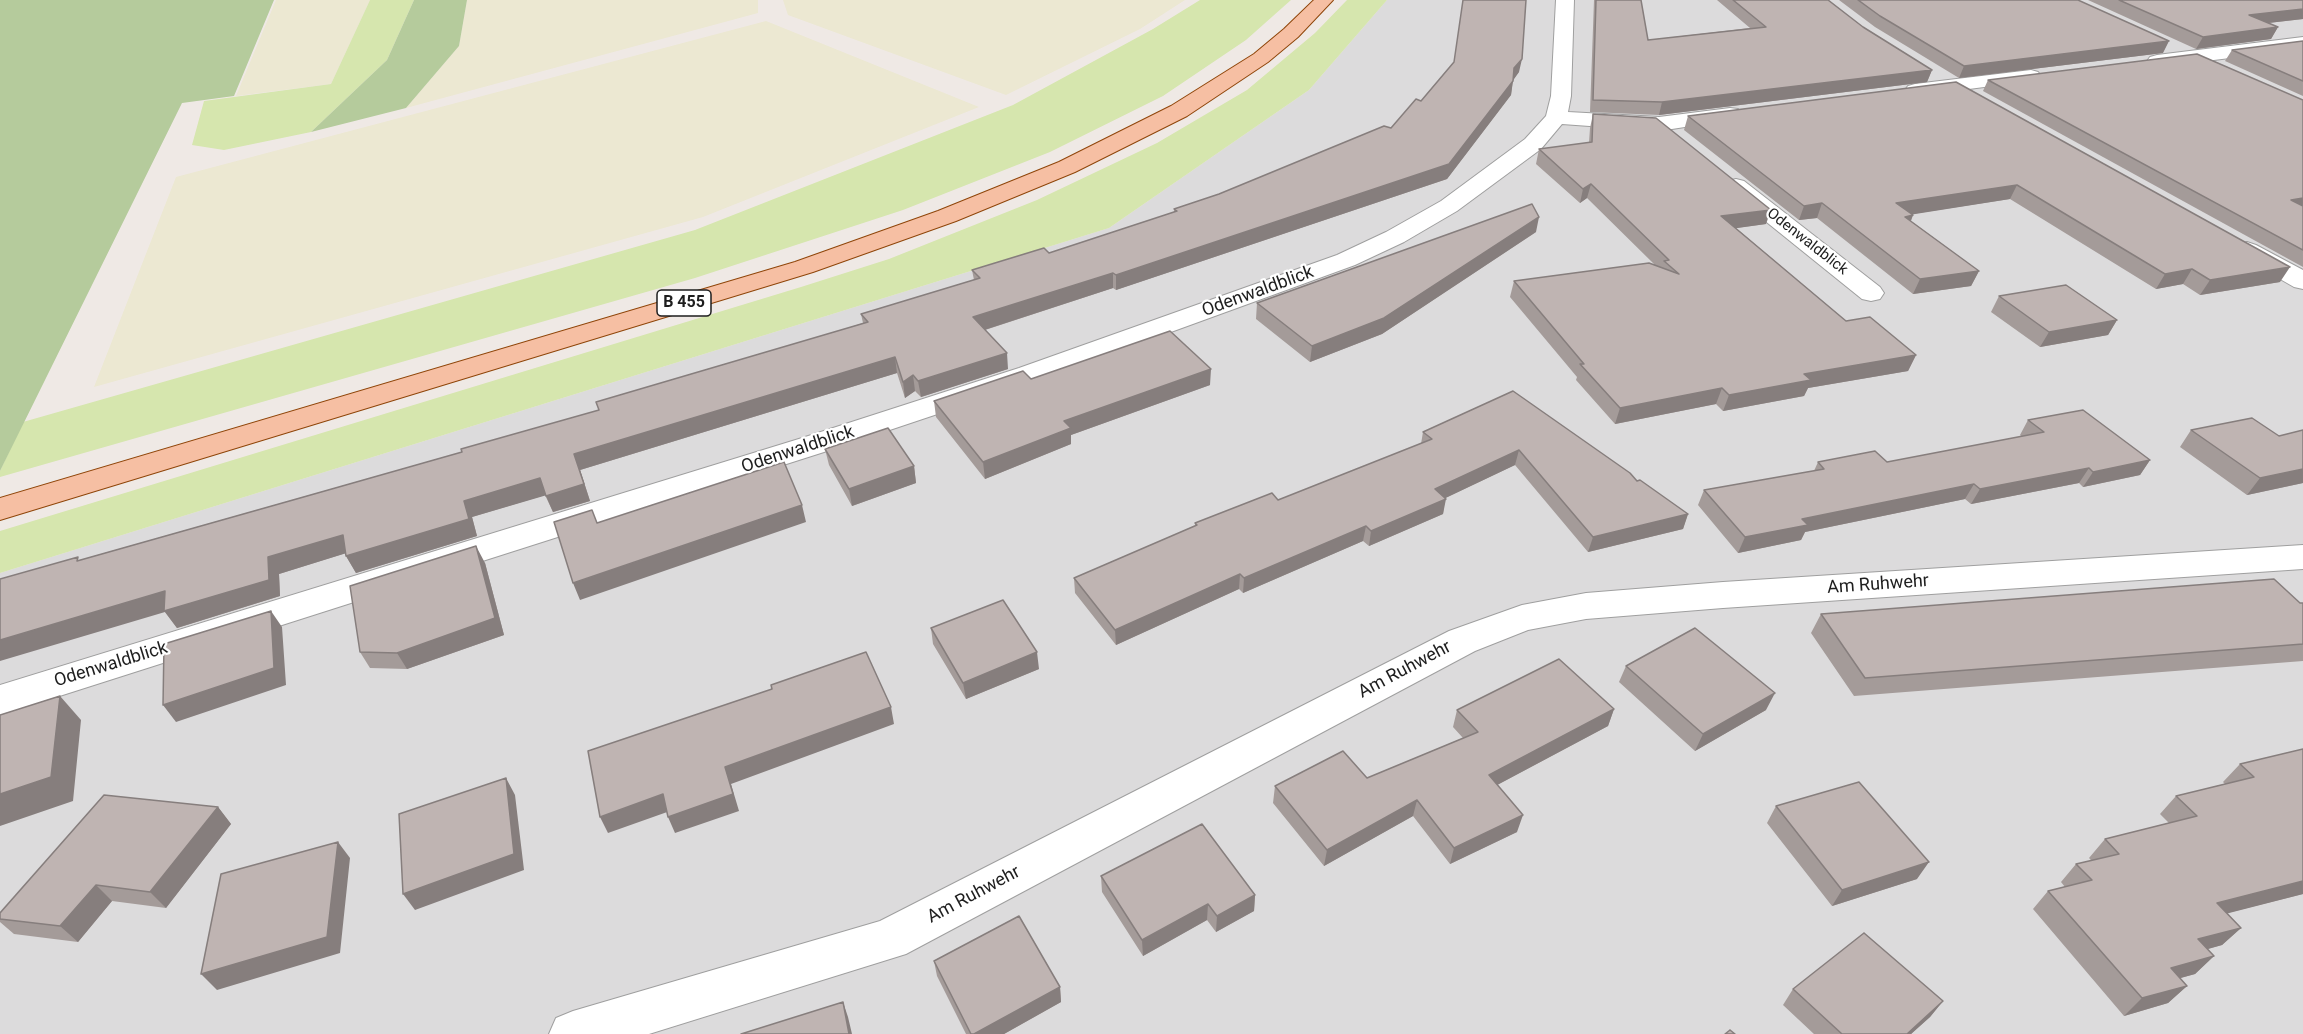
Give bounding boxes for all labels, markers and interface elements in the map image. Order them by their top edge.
street label: Odenwaldblick [1763,205,1851,279]
street label: Odenwaldblick [1199,262,1317,322]
road number: B 455 [657,290,711,316]
street label: Odenwaldblick [739,422,857,478]
street label: Am Ruhwehr [1826,571,1930,599]
street label: Am Ruhwehr [1355,637,1455,703]
street label: Odenwaldblick [52,638,170,692]
street label: Am Ruhwehr [924,862,1024,928]

